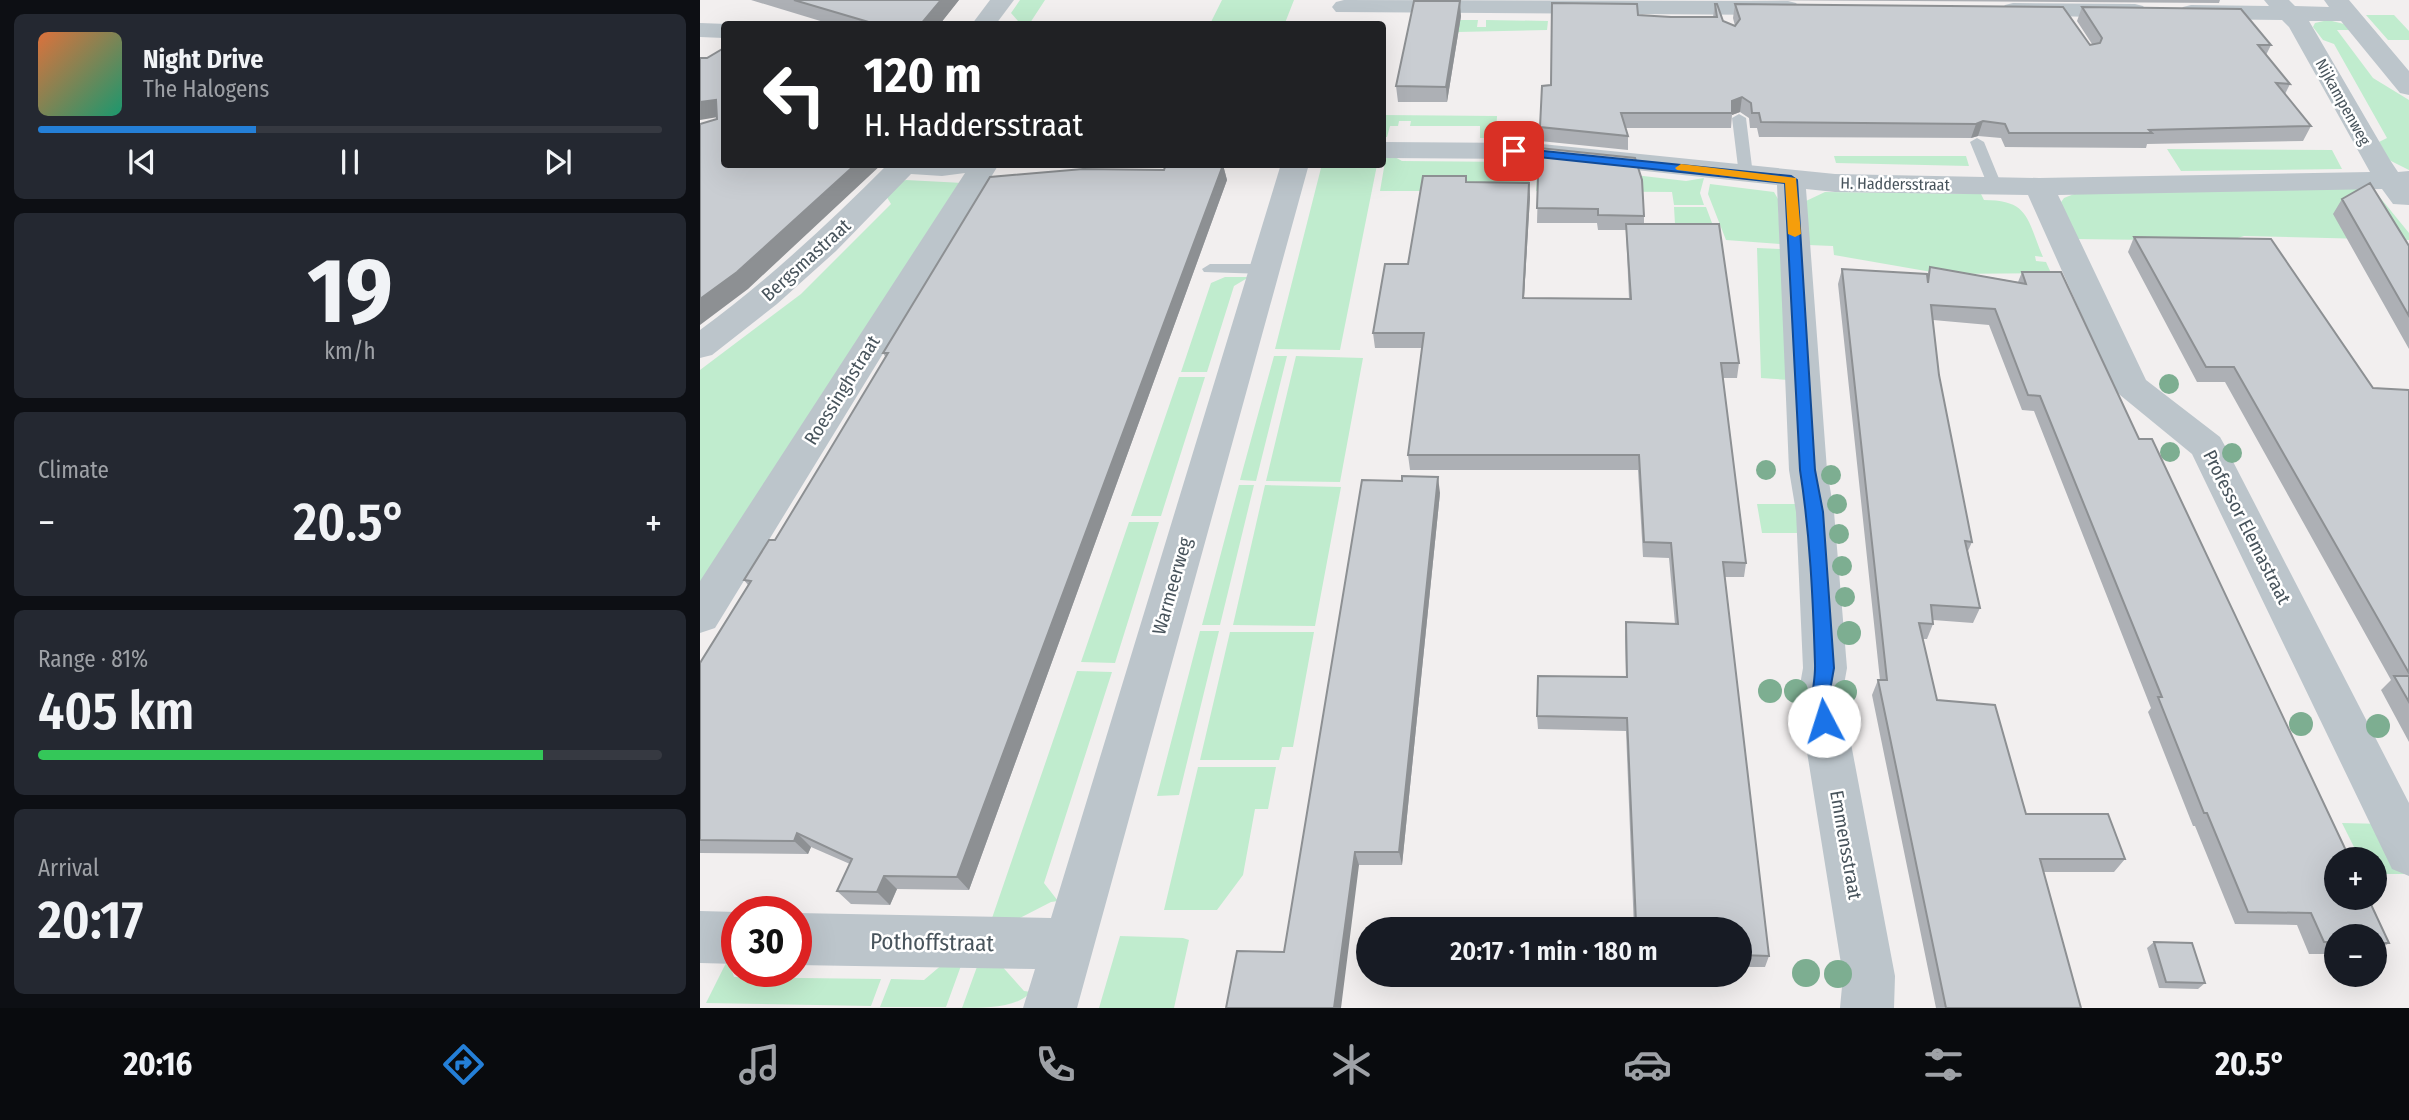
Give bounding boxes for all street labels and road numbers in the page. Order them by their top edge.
street label: Nijkampenweg [2311,55,2375,149]
street label: H. Haddersstraat [1840,174,1951,194]
street label: Bergsmastraat [757,213,856,306]
street label: Roessinghstraat [799,331,885,449]
street label: Professor Elemastraat [2198,446,2296,609]
street label: Warmeerweg [1147,535,1197,637]
street label: Emmensstraat [1825,789,1867,902]
street label: Pothoffstraat [870,927,995,957]

